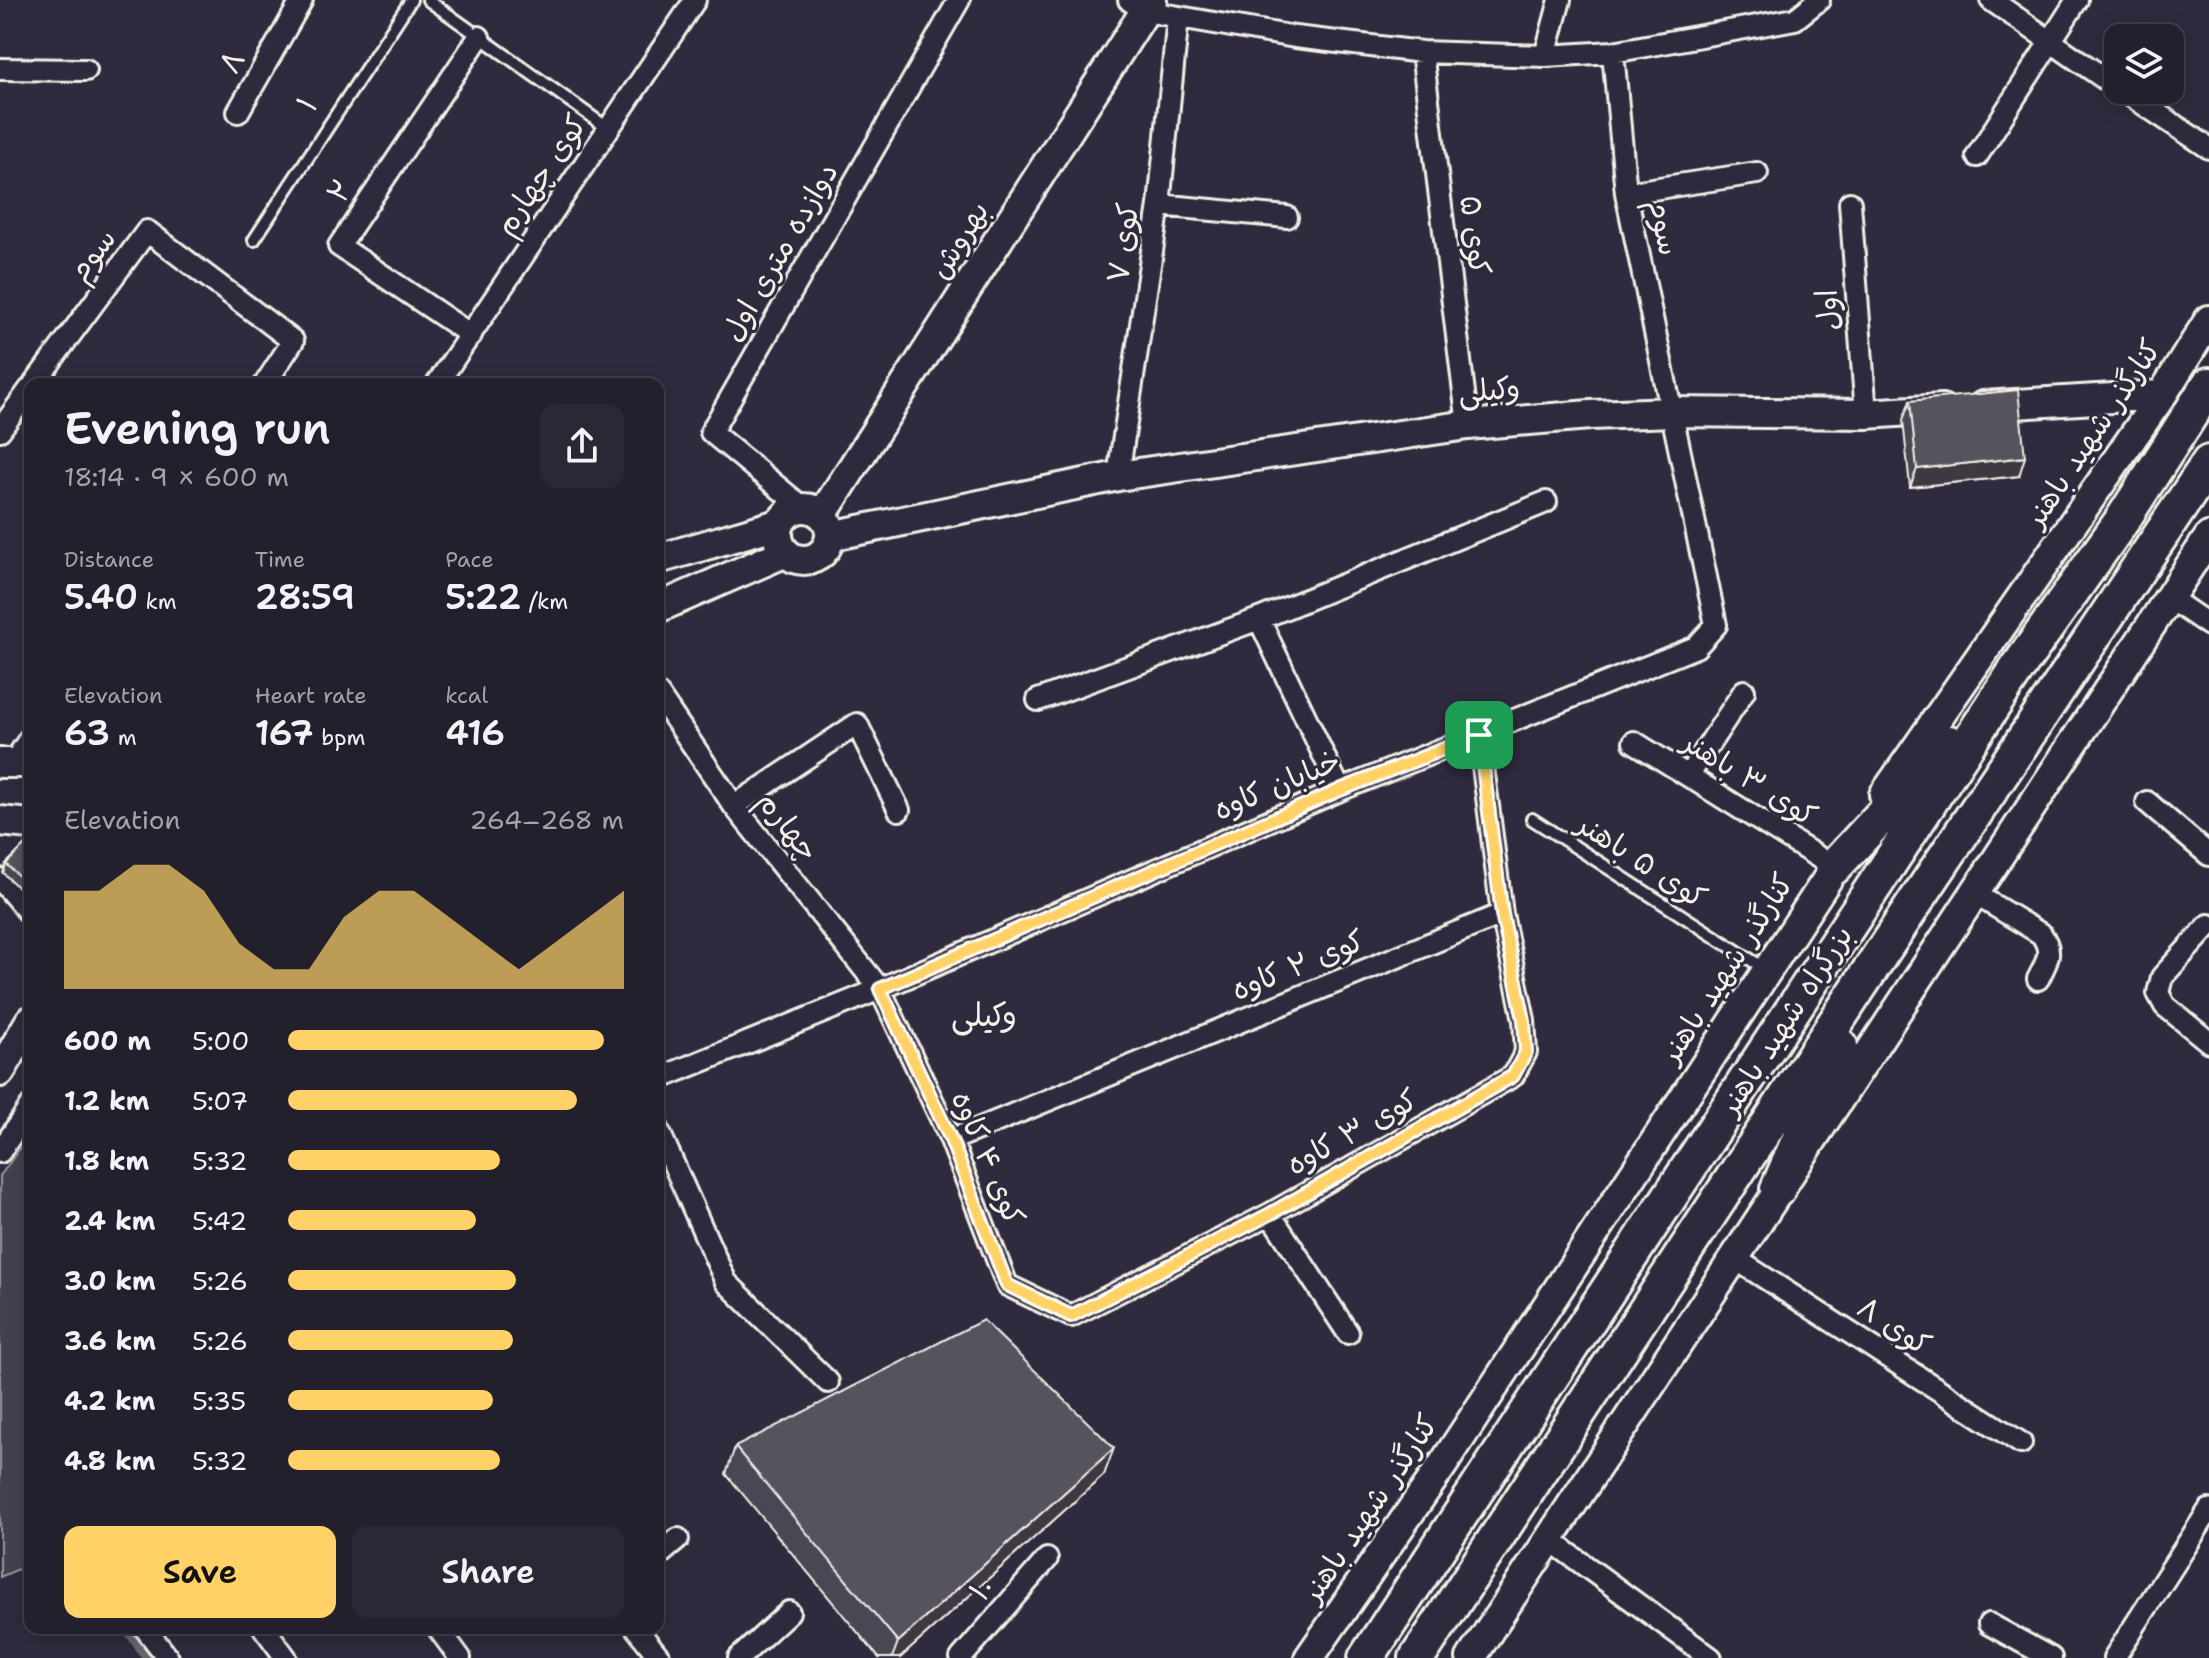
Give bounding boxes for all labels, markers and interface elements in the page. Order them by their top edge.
map controls [2104,24,2184,104]
button: layers [2104,24,2184,104]
street label: ۸ [209,42,255,81]
street label: ۱ [286,88,327,119]
street label: کوی چهارم [485,106,598,245]
street label: دوازده متری اول [712,155,847,349]
street label: ۲ [317,171,362,211]
street label: بهروش [919,193,998,286]
street label: کوی ۵ [1450,193,1501,277]
street label: سوم [1636,195,1690,260]
street label: کوی ۷ [1097,200,1148,286]
street label: سوم [58,220,128,292]
street label: اول [1806,288,1849,332]
street label: کنارگذر شهید باهنر [2013,331,2171,537]
street label: وکیلی [1456,366,1522,413]
text: Evening run [64,399,331,458]
button: share [540,404,624,488]
text: 18:14 · 9 × 600 m [64,459,289,494]
text: Distance [64,545,154,574]
text: Time [255,545,305,574]
text: Pace [445,545,494,574]
text: 5.40 [64,574,138,620]
text: 28:59 [255,574,355,620]
text: 5:22 [445,574,521,620]
text: km [138,587,177,616]
text: /km [521,587,568,616]
text: Elevation [64,681,162,710]
text: Heart rate [255,681,367,710]
text: kcal [445,681,488,710]
pin [1445,701,1513,769]
text: 63 [64,710,110,756]
text: 167 [255,710,314,756]
text: 416 [445,710,505,756]
icon: arrive [1457,713,1501,757]
street label: کوی ۳ باهنر [1673,720,1825,836]
text: m [110,723,137,752]
text: bpm [314,723,365,752]
street label: خیابان کاوه [1207,739,1347,830]
street label: چهارم [746,782,829,871]
text: Elevation [64,802,180,837]
text: 264–268 m [470,802,624,837]
street label: کوی ۵ باهنر [1567,802,1715,918]
street label: کنارگذر شهید باهنر [1648,865,1803,1073]
street label: بزرگراه شهید باهنر [1707,917,1862,1125]
street label: کوی ۲ کاوه [1225,919,1370,1010]
district label: وکیلی [951,993,1017,1036]
text: 600 m [64,1023,151,1058]
text: 5:00 [192,1023,249,1058]
street label: کوی ۳ کاوه [1279,1079,1425,1184]
text: 1.2 km [64,1083,149,1118]
text: 5:07 [192,1083,248,1118]
street label: کوی ۴ کاوه [942,1084,1035,1231]
text: 1.8 km [64,1143,149,1178]
text: 5:32 [192,1143,247,1178]
text: 2.4 km [64,1203,155,1238]
text: 5:42 [192,1203,247,1238]
text: 3.0 km [64,1263,156,1298]
text: 5:26 [192,1263,248,1298]
street label: کوی ۸ [1849,1286,1939,1365]
text: 3.6 km [64,1323,156,1358]
text: 5:26 [192,1323,248,1358]
text: 4.2 km [64,1383,156,1418]
text: 5:35 [192,1383,246,1418]
street label: کنارگذر شهید باهنر [1290,1406,1448,1612]
text: 4.8 km [64,1443,155,1478]
text: 5:32 [192,1443,247,1478]
button: Save [64,1526,336,1618]
button: Share [352,1526,624,1618]
street label: ۱۰ [959,1567,1004,1610]

